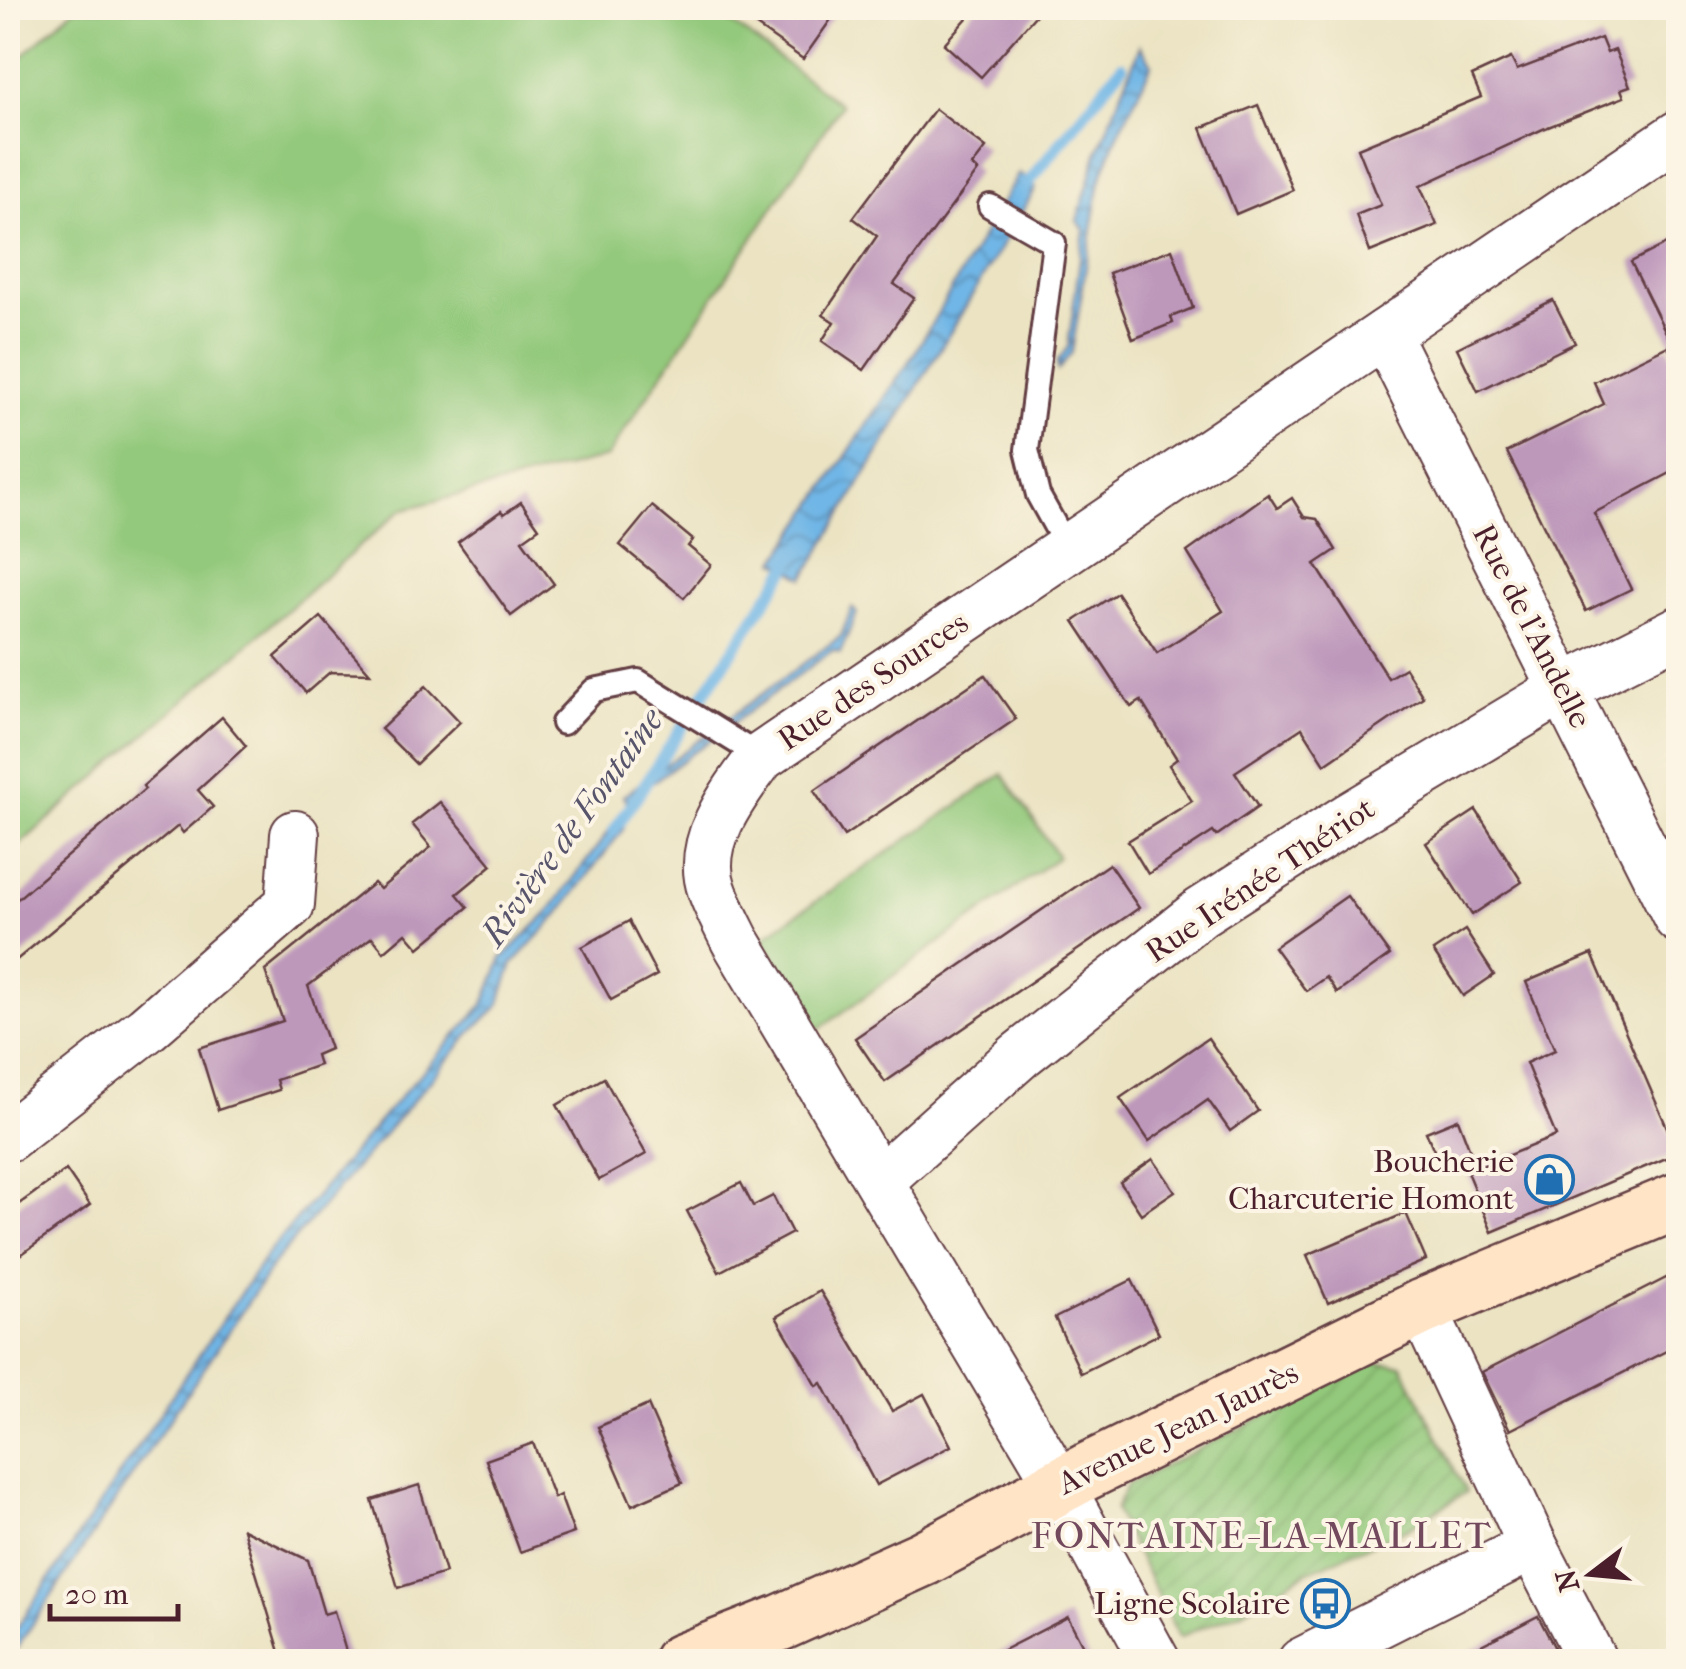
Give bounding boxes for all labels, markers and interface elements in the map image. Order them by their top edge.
street label: Rue de l'Andelle [1465,518,1599,734]
street label: Rue des Sources [771,604,975,758]
water label: Rivière de Fontaine [471,700,672,955]
street label: Rue Irénée Thériot [1138,789,1382,970]
place label: Boucherie Charcuterie Homont [1228,1143,1515,1217]
shop icon: Boucherie Charcuterie Homont [1523,1153,1575,1205]
street label: Avenue Jean Jaurès [1050,1354,1304,1503]
district label: FONTAINE-LA-MALLET [1031,1513,1493,1558]
north arrow [1541,1524,1641,1624]
scale bar [50,1559,178,1621]
text: N [1548,1565,1586,1596]
text: 20 m [65,1577,128,1612]
bus stop icon: Ligne Scolaire [1299,1577,1351,1629]
place label: Ligne Scolaire [1094,1585,1290,1622]

